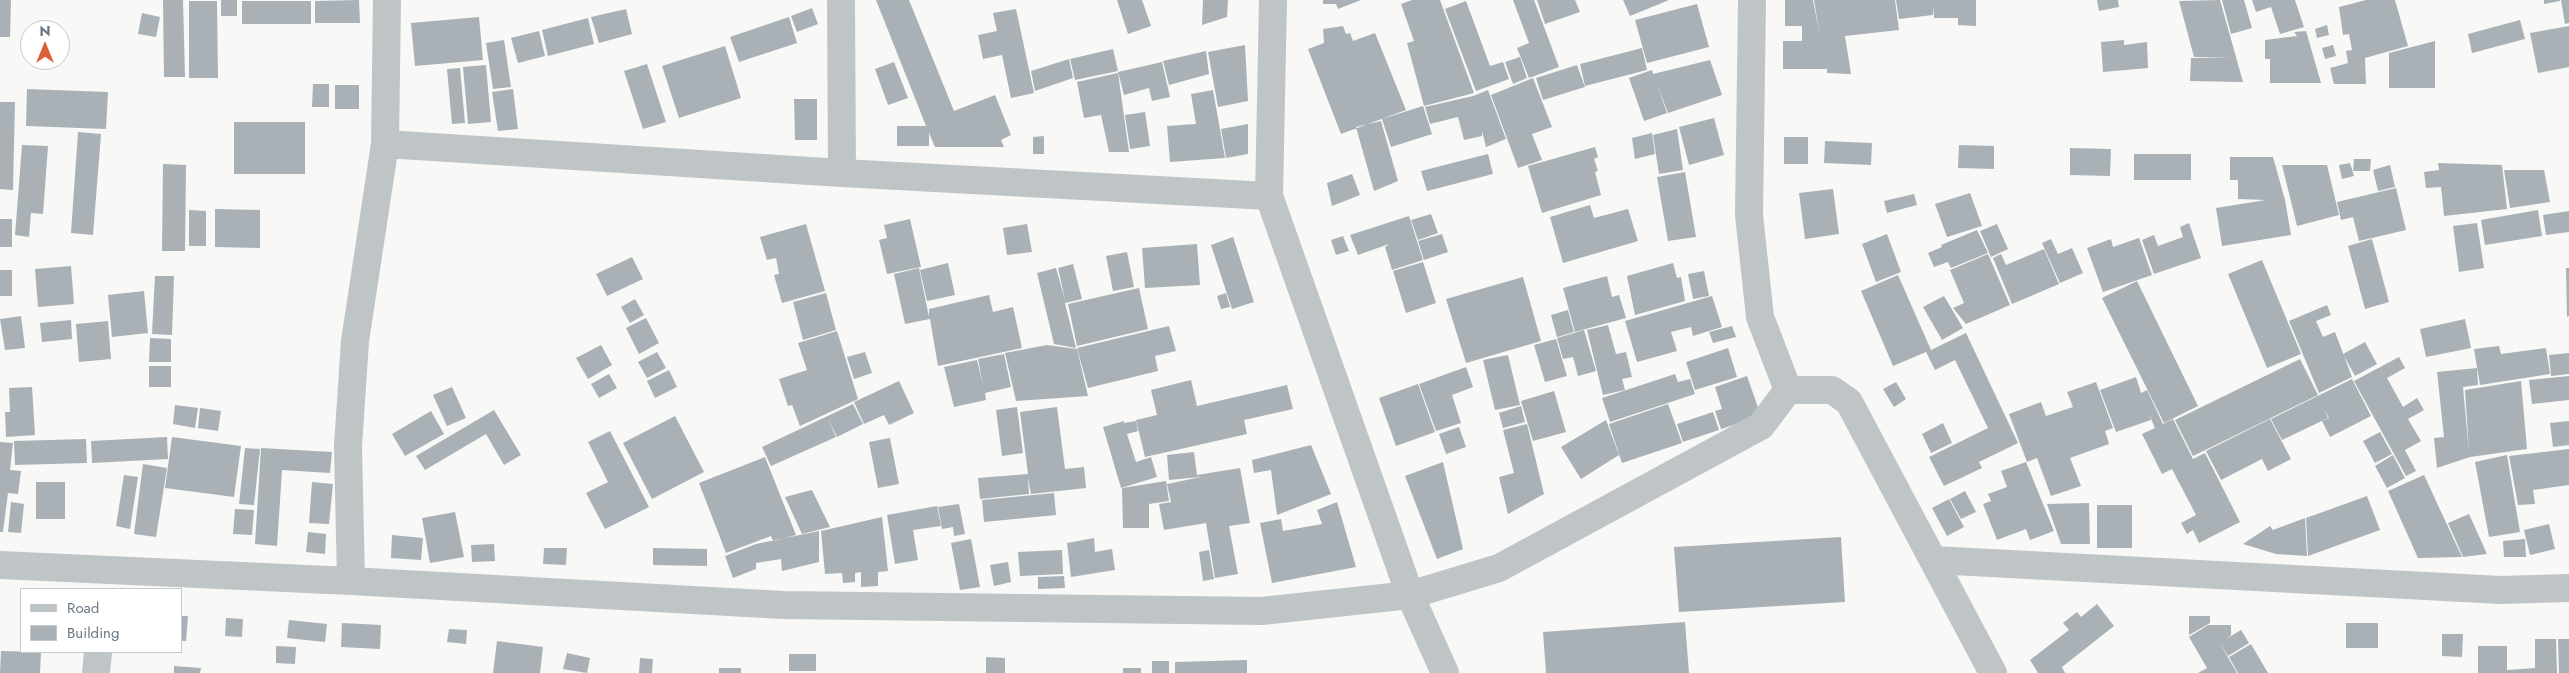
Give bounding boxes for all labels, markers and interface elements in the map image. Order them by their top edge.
north arrow [20,20,70,70]
text: N [39,21,51,41]
legend [20,588,182,653]
text: Road [67,597,99,619]
text: Building [67,622,119,644]

